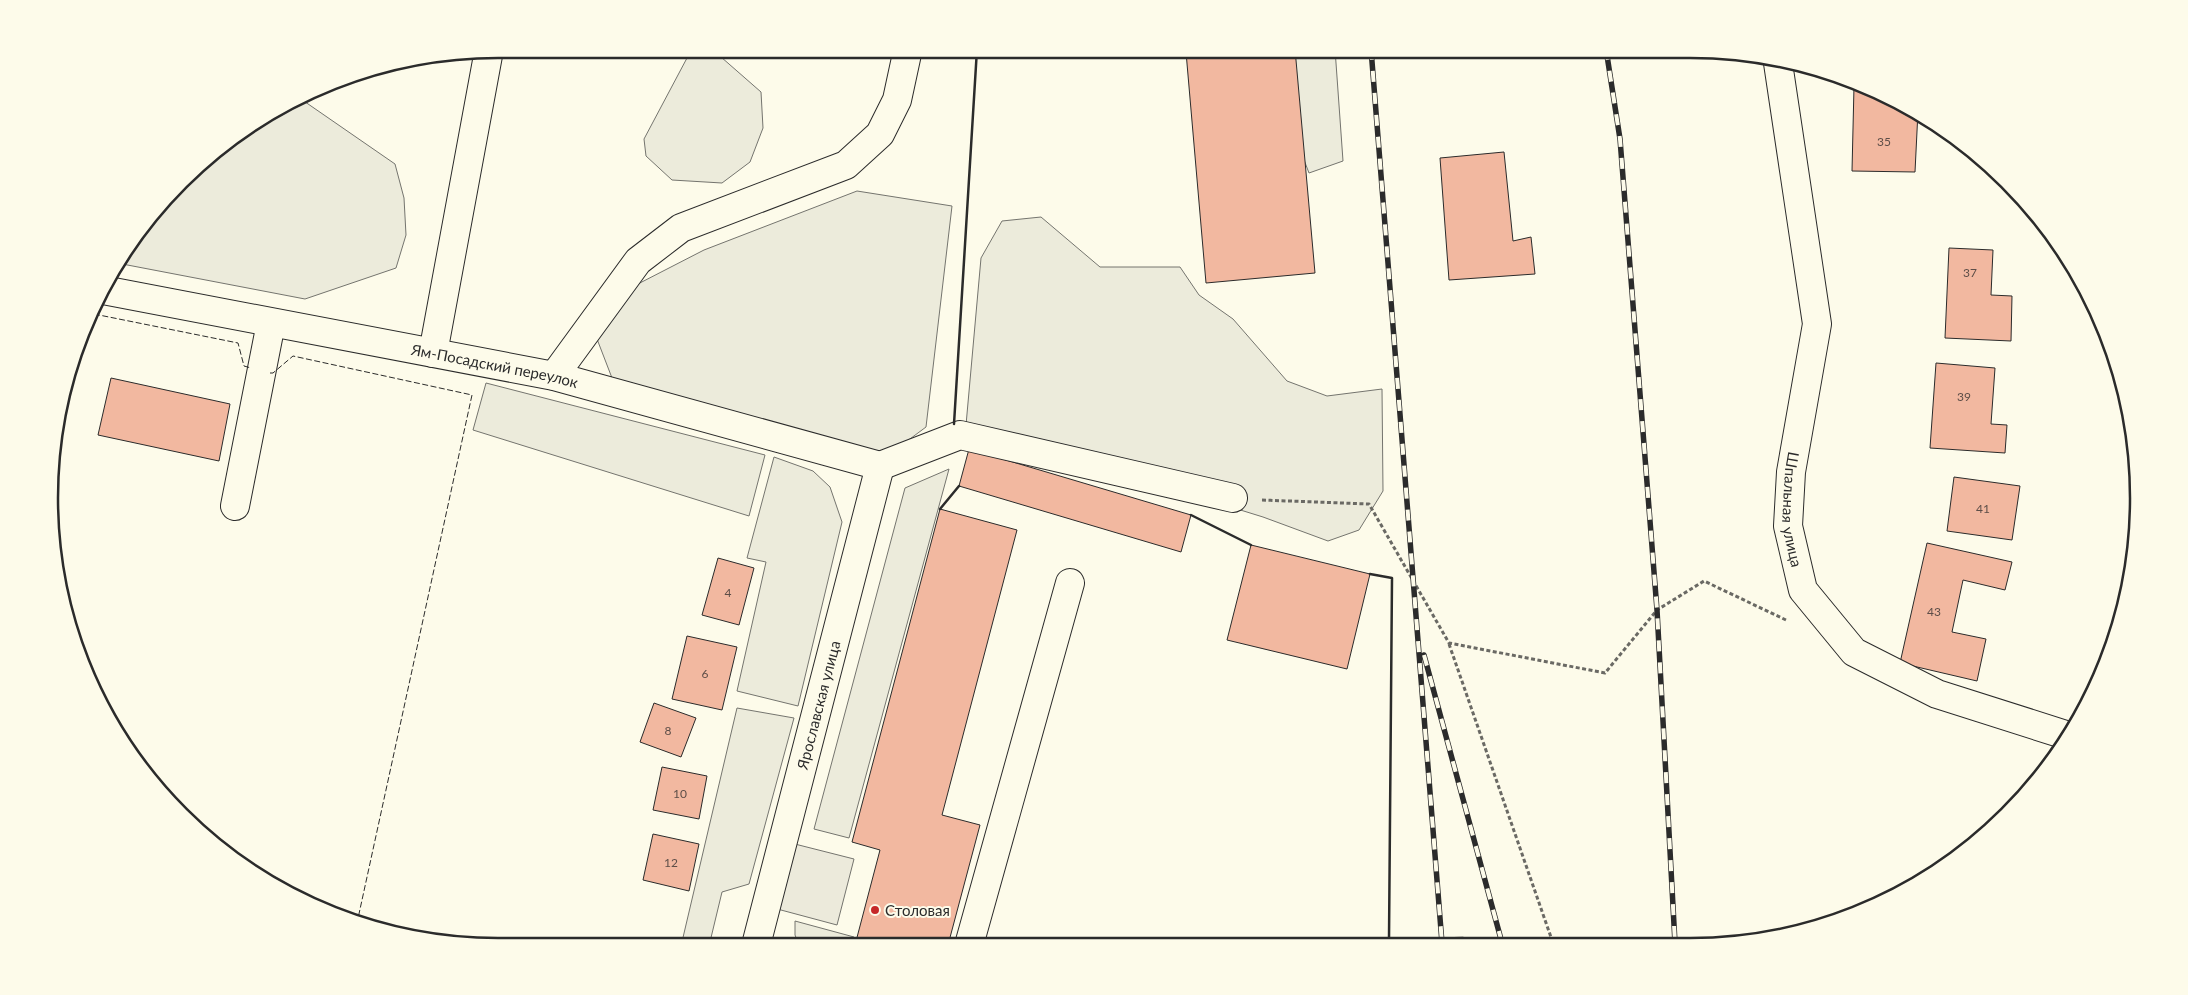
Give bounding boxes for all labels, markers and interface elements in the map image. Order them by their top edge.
house number: 35 [1877,134,1891,149]
house number: 37 [1963,265,1977,280]
street label: Ям-Посадский переулок [409,340,581,391]
house number: 39 [1957,389,1971,404]
street label: Шпальная улица [1779,451,1806,569]
house number: 41 [1976,501,1990,516]
house number: 4 [725,585,732,600]
house number: 43 [1927,604,1941,619]
street label: Ярославская улица [793,639,843,772]
house number: 6 [702,666,709,681]
house number: 8 [665,723,672,738]
house number: 10 [673,786,687,801]
house number: 12 [664,855,678,870]
place label: Столовая [885,901,950,919]
marker: Столовая [869,904,881,916]

